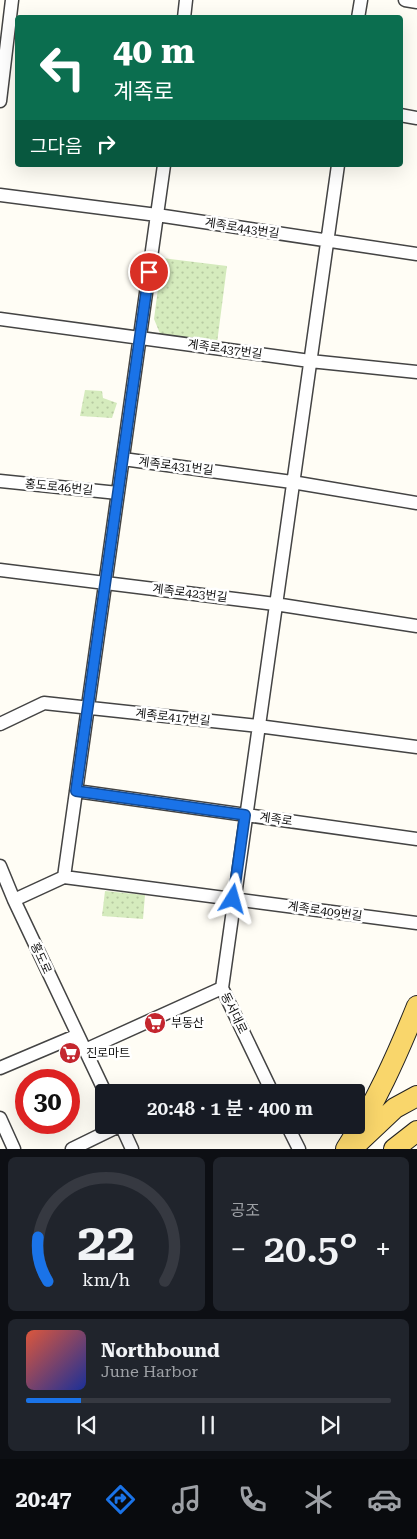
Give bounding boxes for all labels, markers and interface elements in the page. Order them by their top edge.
text: 40 m [113,31,195,72]
icon: left [30,35,95,100]
text: 계족로 [113,79,174,104]
icon: right [92,130,120,158]
text: 그다음 [30,135,82,158]
street label: 계족로443번길 [204,215,280,241]
pin [128,251,170,293]
icon: arrive [135,258,163,286]
street label: 계족로437번길 [187,337,263,361]
street label: 계족로431번길 [138,454,214,478]
street label: 홍도로46번길 [24,476,94,498]
street label: 계족로423번길 [152,581,228,605]
street label: 계족로417번길 [135,706,211,728]
street label: 계족로 [259,810,293,828]
position arrow [206,872,258,924]
street label: 계족로409번길 [287,899,363,923]
street label: 홍도로 [28,940,54,976]
street label: 동서대로 [218,990,250,1036]
supermarket icon: 부동산 [143,1011,167,1035]
place label: 부동산 [171,1016,204,1030]
supermarket icon: 진로마트 [58,1041,82,1065]
place label: 진로마트 [86,1046,130,1060]
speed limit sign: 30 [15,1069,80,1134]
text: 20:48 · 1 분 · 400 m [147,1097,313,1120]
text: 공조 [231,1201,260,1220]
text: 22 [77,1212,135,1273]
text: 20.5° [264,1227,358,1271]
text: − [231,1233,246,1266]
text: + [375,1233,391,1266]
text: km/h [82,1269,131,1290]
text: Northbound [101,1339,220,1362]
text: June Harbor [101,1362,198,1381]
icon: previous [73,1411,101,1439]
icon: pause [194,1411,222,1439]
icon: next [316,1411,344,1439]
icon: directions [103,1482,138,1517]
icon: music [169,1482,204,1517]
icon: phone [235,1482,270,1517]
icon: climate [301,1482,336,1517]
icon: car [367,1482,402,1517]
text: 20:47 [15,1487,72,1512]

